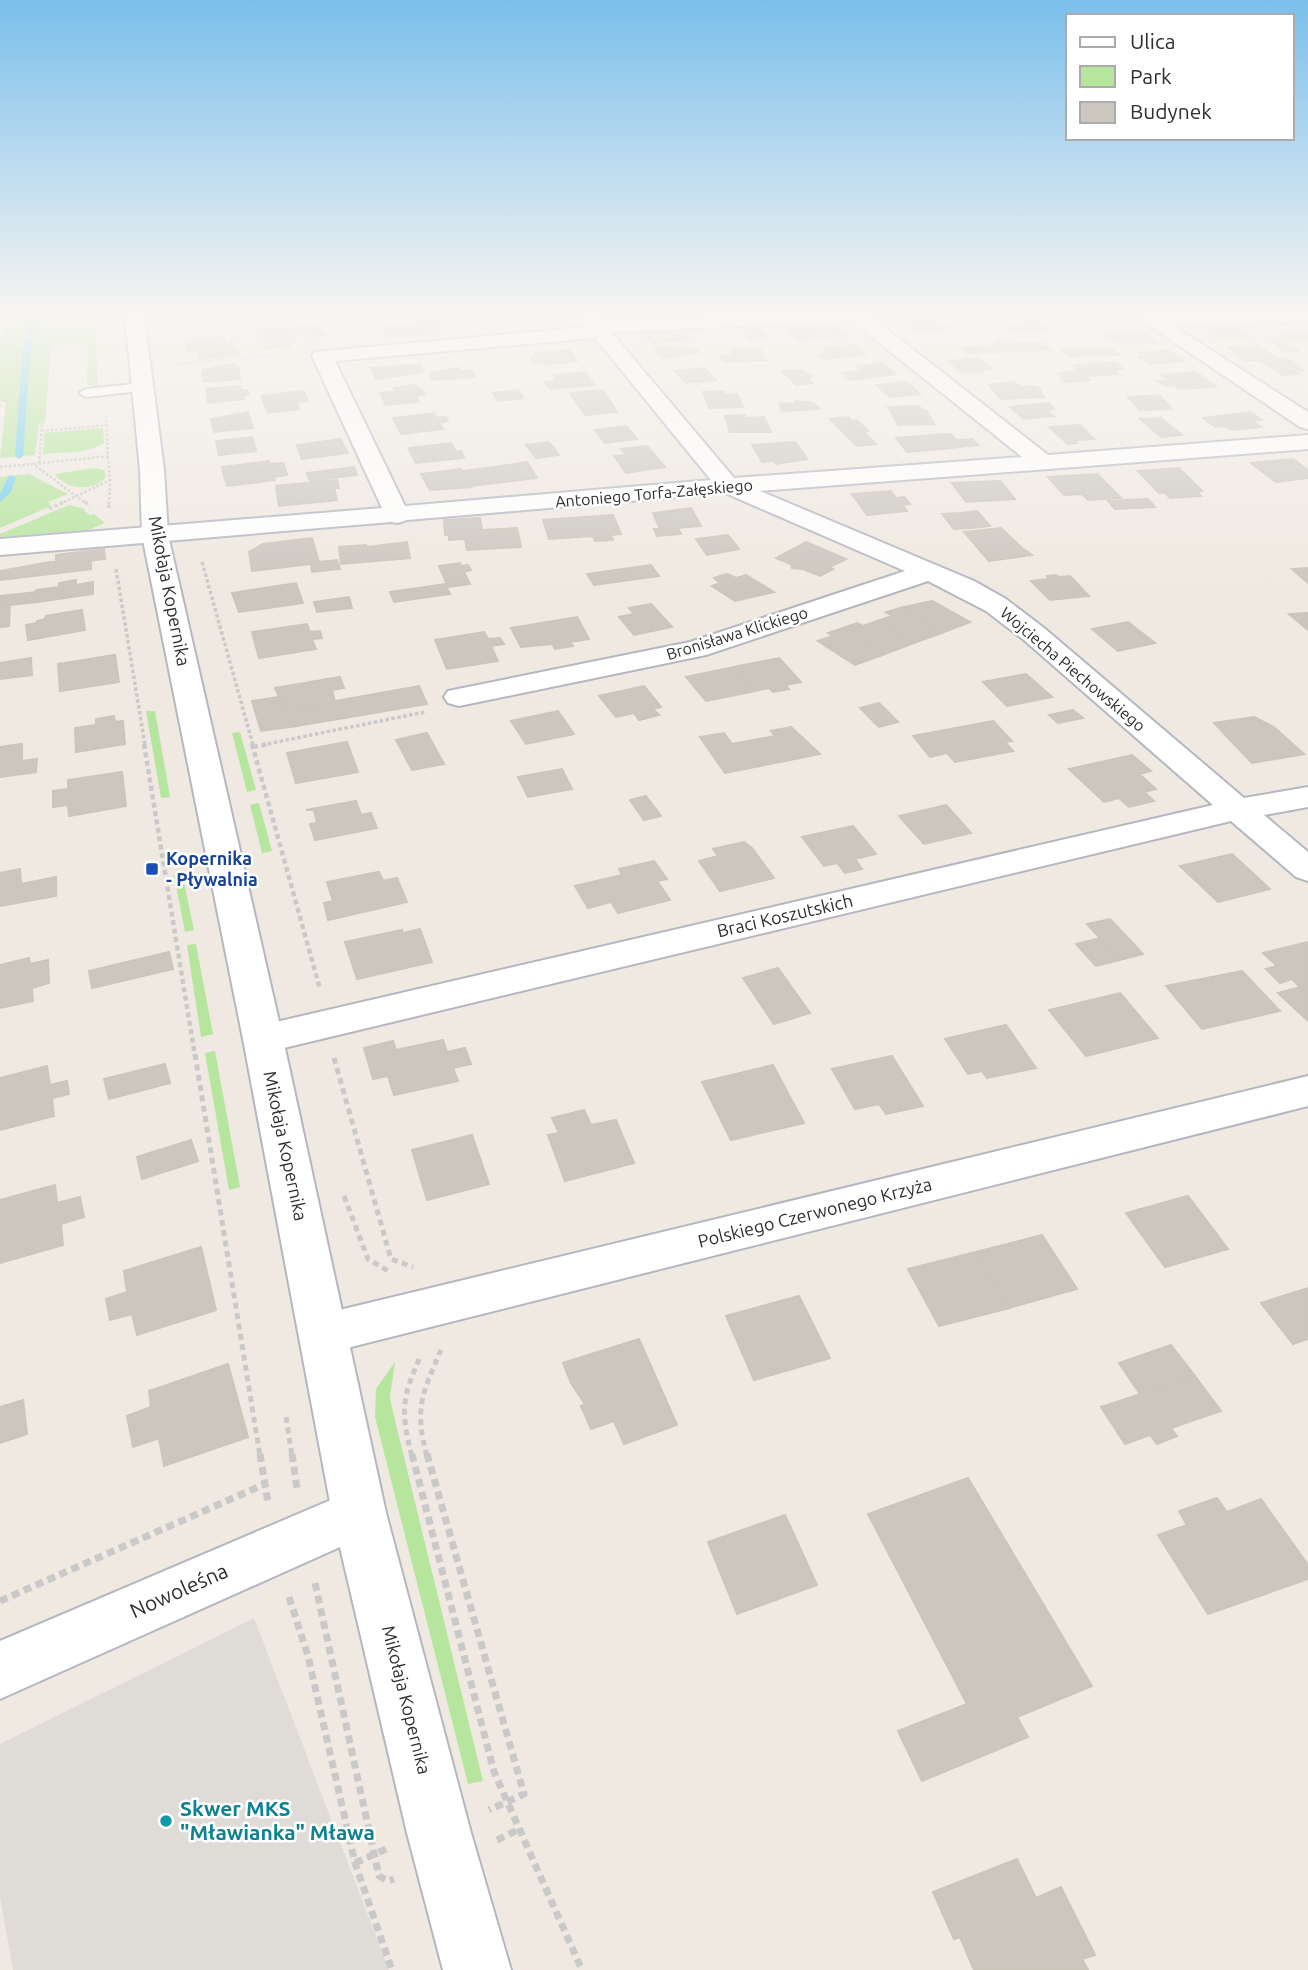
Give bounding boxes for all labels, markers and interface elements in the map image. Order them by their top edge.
legend [1066,14,1294,140]
text: Ulica [1130,29,1175,53]
text: Park [1130,64,1172,88]
text: Budynek [1130,99,1212,123]
street label: Antoniego Torfa-Załęskiego [554,475,754,511]
street label: Mikołaja Kopernika [146,514,194,668]
street label: Bronisława Klickiego [664,603,810,663]
street label: Wojciecha Piechowskiego [997,603,1149,735]
place label: Kopernika - Pływalnia [166,848,258,889]
marker: Kopernika - Pływalnia [144,861,160,877]
street label: Braci Koszutskich [715,890,855,940]
street label: Mikołaja Kopernika [260,1069,312,1223]
street label: Polskiego Czerwonego Krzyża [696,1173,934,1251]
street label: Nowoleśna [126,1558,231,1622]
street label: Mikołaja Kopernika [379,1623,435,1776]
place label: Skwer MKS "Mławianka" Mława [180,1796,375,1844]
marker: Skwer MKS "Mławianka" Mława [158,1813,174,1829]

